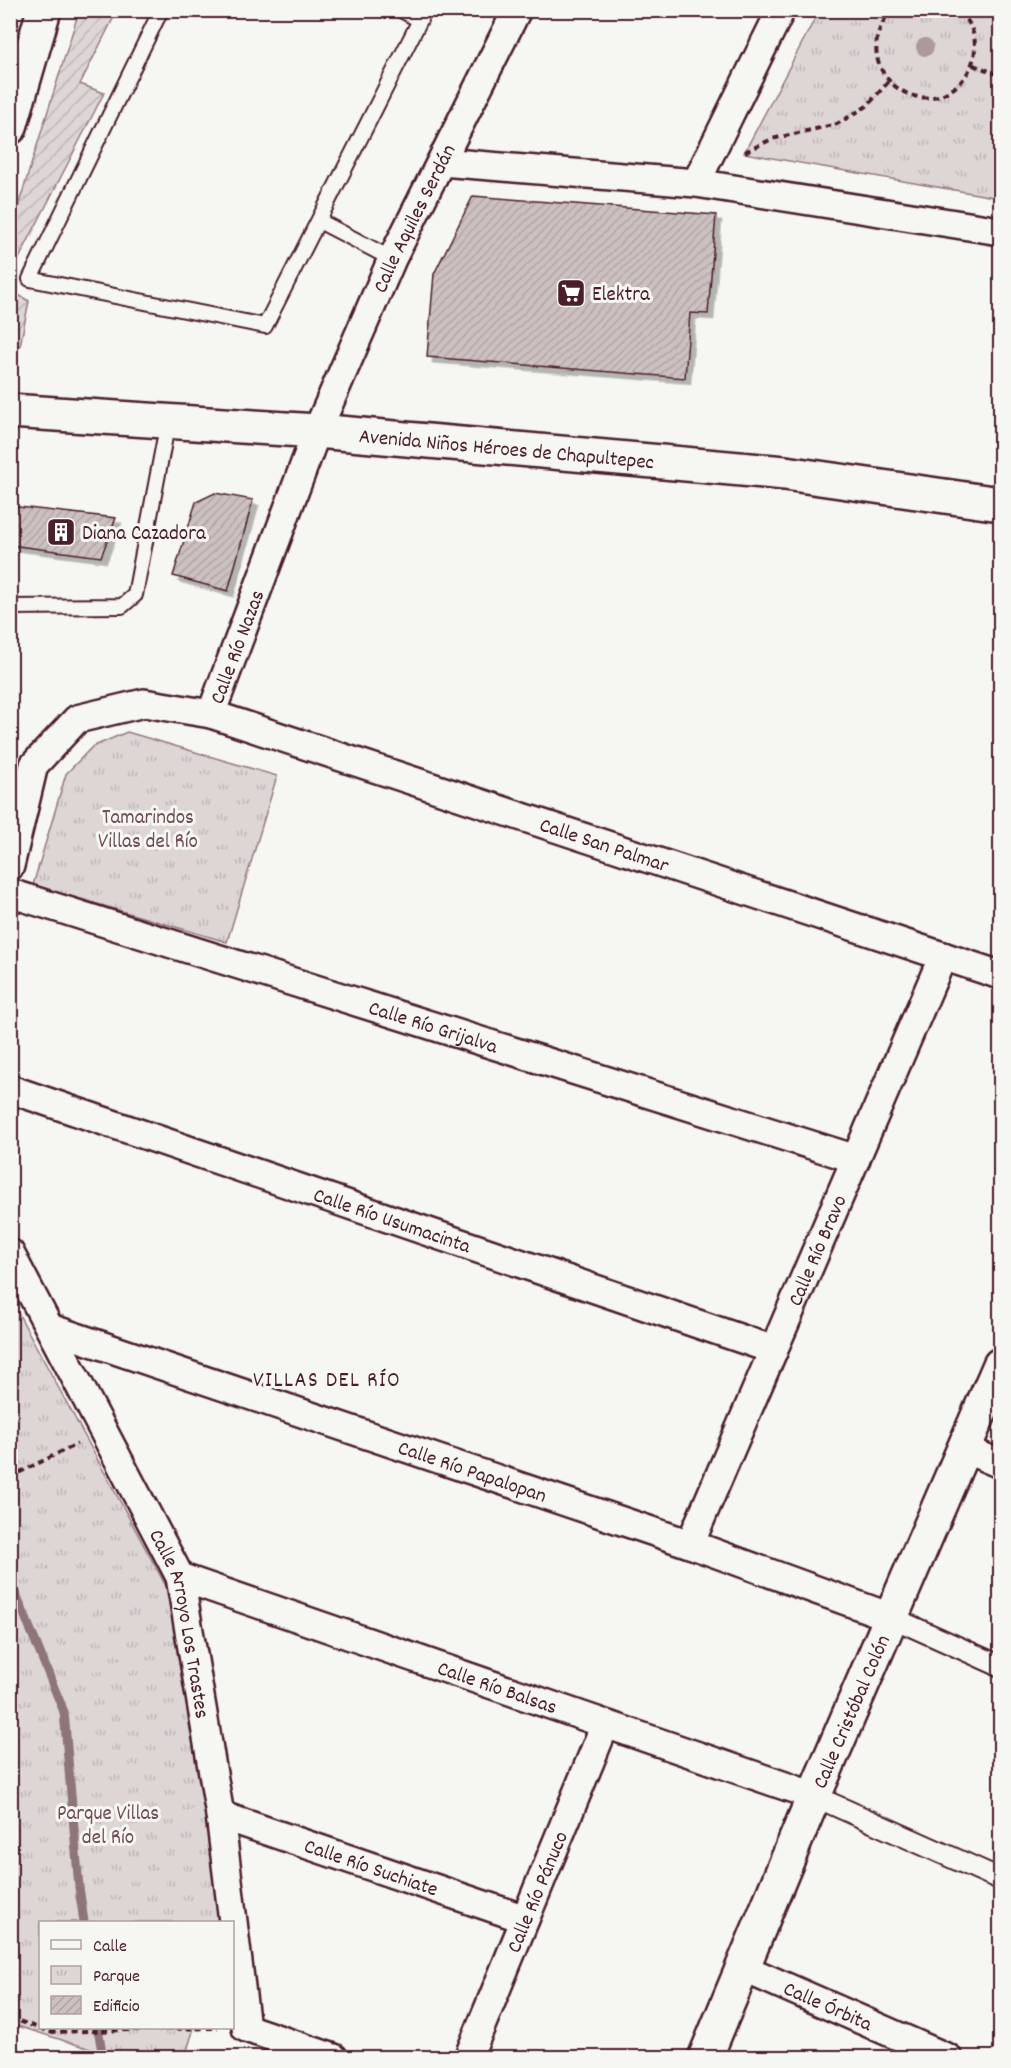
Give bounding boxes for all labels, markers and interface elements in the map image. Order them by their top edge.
street label: Calle Aquiles Serdán [367,140,465,298]
supermarket icon: Elektra [555,277,587,309]
place label: Elektra [592,281,651,311]
street label: Avenida Niños Héroes de Chapultepec [357,423,655,479]
building icon: Diana Cazadora [45,516,77,548]
place label: Diana Cazadora [82,520,207,550]
street label: Calle Río Nazas [204,586,274,709]
park label: Tamarindos Villas del Río [98,804,198,858]
street label: Calle San Palmar [535,812,672,882]
street label: Calle Río Grijalva [364,995,502,1064]
street label: Calle Río Usumacinta [309,1182,475,1264]
street label: Calle Río Bravo [782,1191,856,1312]
district label: VILLAS DEL RÍO [253,1366,401,1397]
street label: Calle Río Papalopan [393,1434,550,1512]
street label: Calle Arroyo Los Trastes [140,1525,216,1721]
street label: Calle Cristóbal Colón [807,1631,900,1794]
street label: Calle Río Balsas [433,1655,561,1724]
park label: Parque Villas del Río [57,1800,159,1854]
street label: Calle Río Pánuco [501,1827,578,1958]
street label: Calle Río Suchiate [300,1833,441,1906]
legend [39,1921,234,2029]
text: Calle [93,1935,127,1960]
text: Parque [93,1965,140,1990]
street label: Calle Órbita [778,1975,877,2041]
text: Edificio [93,1995,140,2020]

